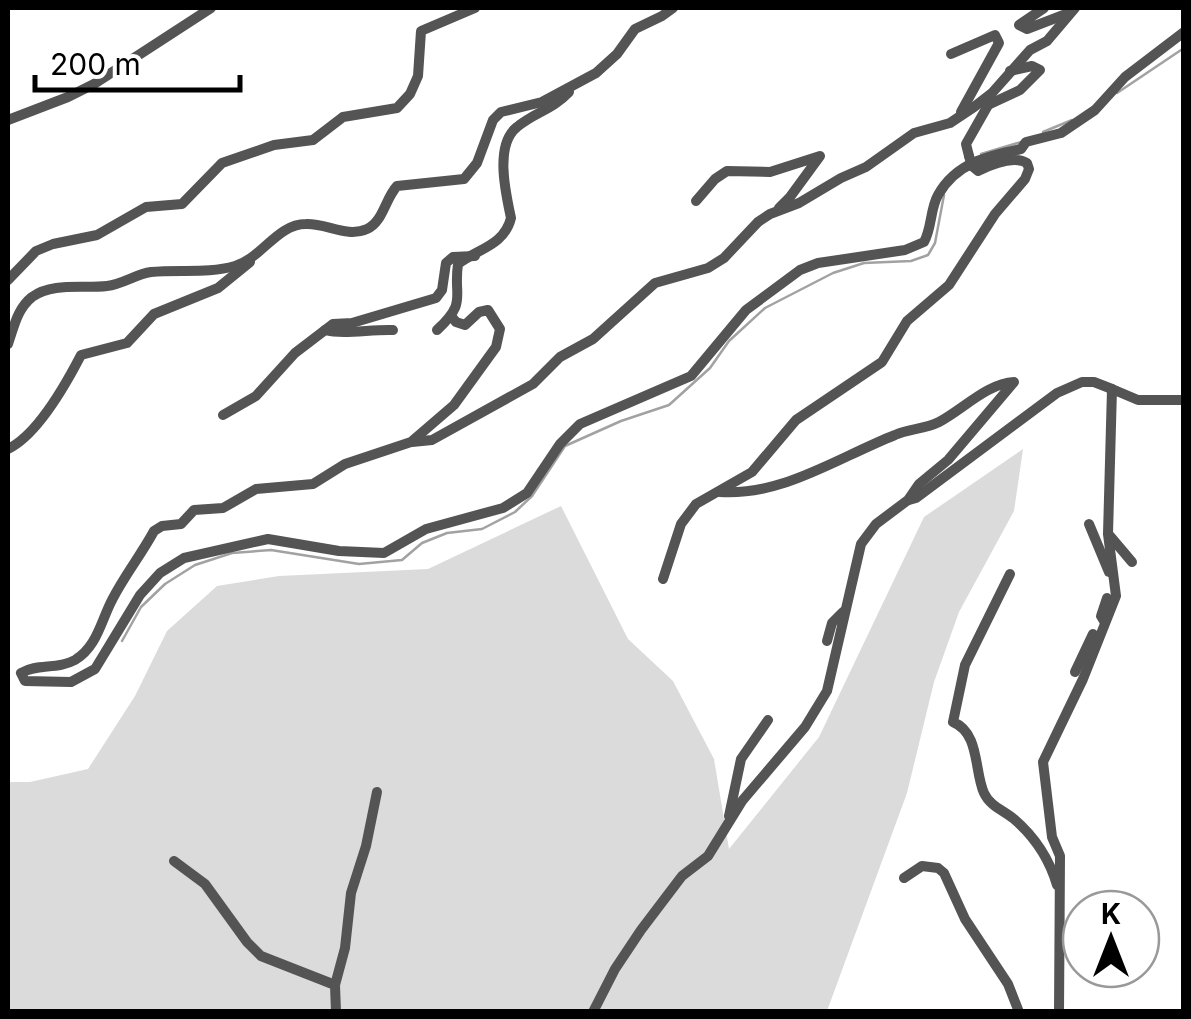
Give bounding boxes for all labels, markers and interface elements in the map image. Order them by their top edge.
scale bar [35,30,240,92]
text: 200 m [50,46,141,82]
north arrow [1061,889,1161,989]
text: K [1101,897,1121,931]

